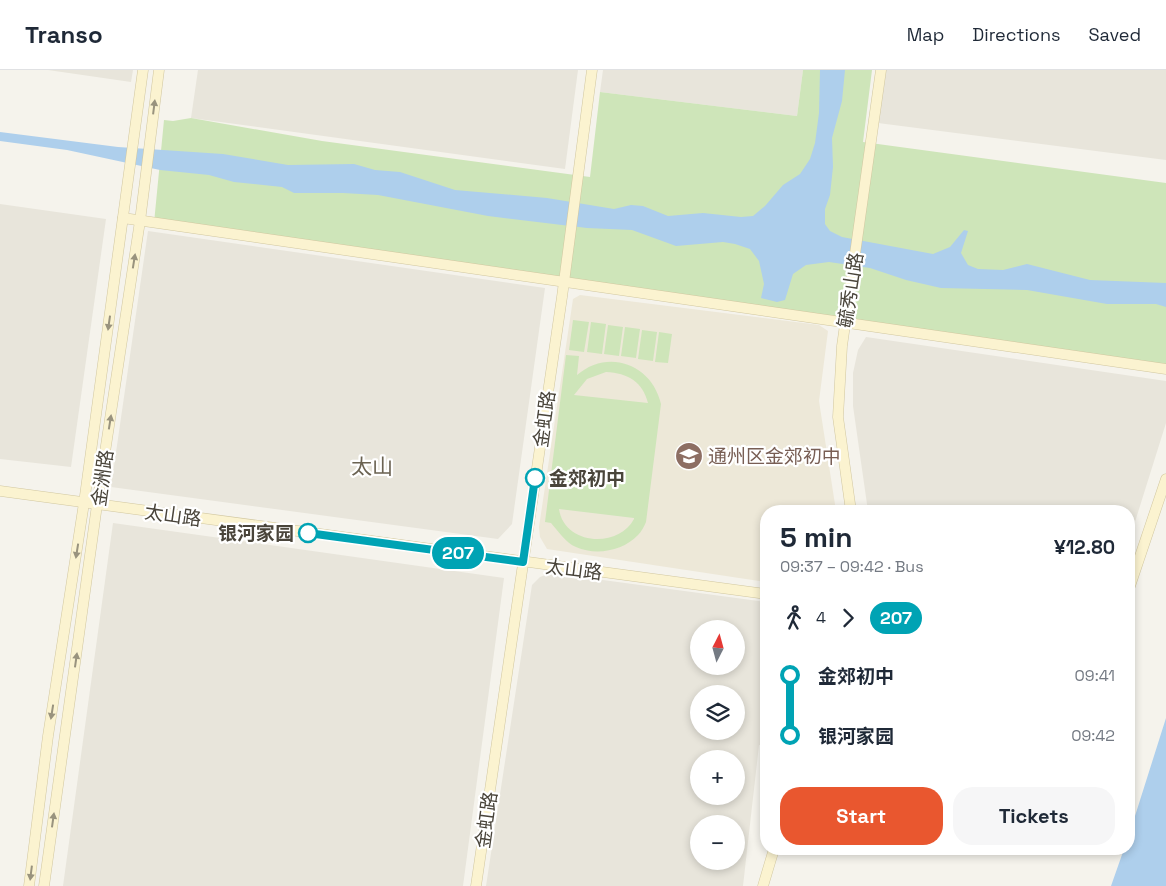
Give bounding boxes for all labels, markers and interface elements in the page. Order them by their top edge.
text: Transo [25,19,103,50]
text: Map [907,23,944,46]
text: Directions [972,23,1061,46]
text: Saved [1089,23,1141,46]
one-way arrow [150,99,158,115]
street label: 毓秀山路 [832,251,869,330]
one-way arrow [130,253,138,269]
one-way arrow [104,316,112,332]
street label: 金虹路 [528,389,561,449]
one-way arrow [106,413,114,429]
school or university icon: 通州区金郊初中 [674,441,704,471]
place label: 通州区金郊初中 [708,444,841,469]
street label: 金洲路 [86,448,119,508]
district label: 太山 [351,453,393,480]
place label: 金郊初中 [549,466,625,491]
marker: 金郊初中 [525,468,545,488]
street label: 太山路 [143,499,203,532]
text: 5 min [780,519,853,555]
place label: 银河家园 [218,521,294,546]
marker: 银河家园 [298,523,318,543]
text: ¥12.80 [1054,535,1115,560]
line badge: 207 [429,537,487,569]
text: 207 [442,541,474,564]
one-way arrow [73,543,81,559]
street label: 太山路 [544,554,604,585]
text: 09:37 – 09:42 · Bus [780,556,924,577]
icon: walk [780,604,808,632]
icon: forward [834,604,862,632]
text: 207 [880,606,912,629]
text: 4 [816,607,826,628]
north arrow [690,620,745,675]
map controls [690,620,745,870]
one-way arrow [72,651,80,667]
text: 金郊初中 [818,664,894,689]
text: 09:41 [1075,665,1115,686]
button: layers [690,685,745,740]
one-way arrow [48,704,56,720]
text: 银河家园 [818,724,894,749]
text: 09:42 [1071,725,1115,746]
button: + [690,750,745,805]
button: Start [780,787,943,845]
button: Tickets [953,787,1115,845]
street label: 金虹路 [470,790,503,850]
one-way arrow [50,812,58,828]
button: − [690,815,745,870]
one-way arrow [26,865,34,881]

